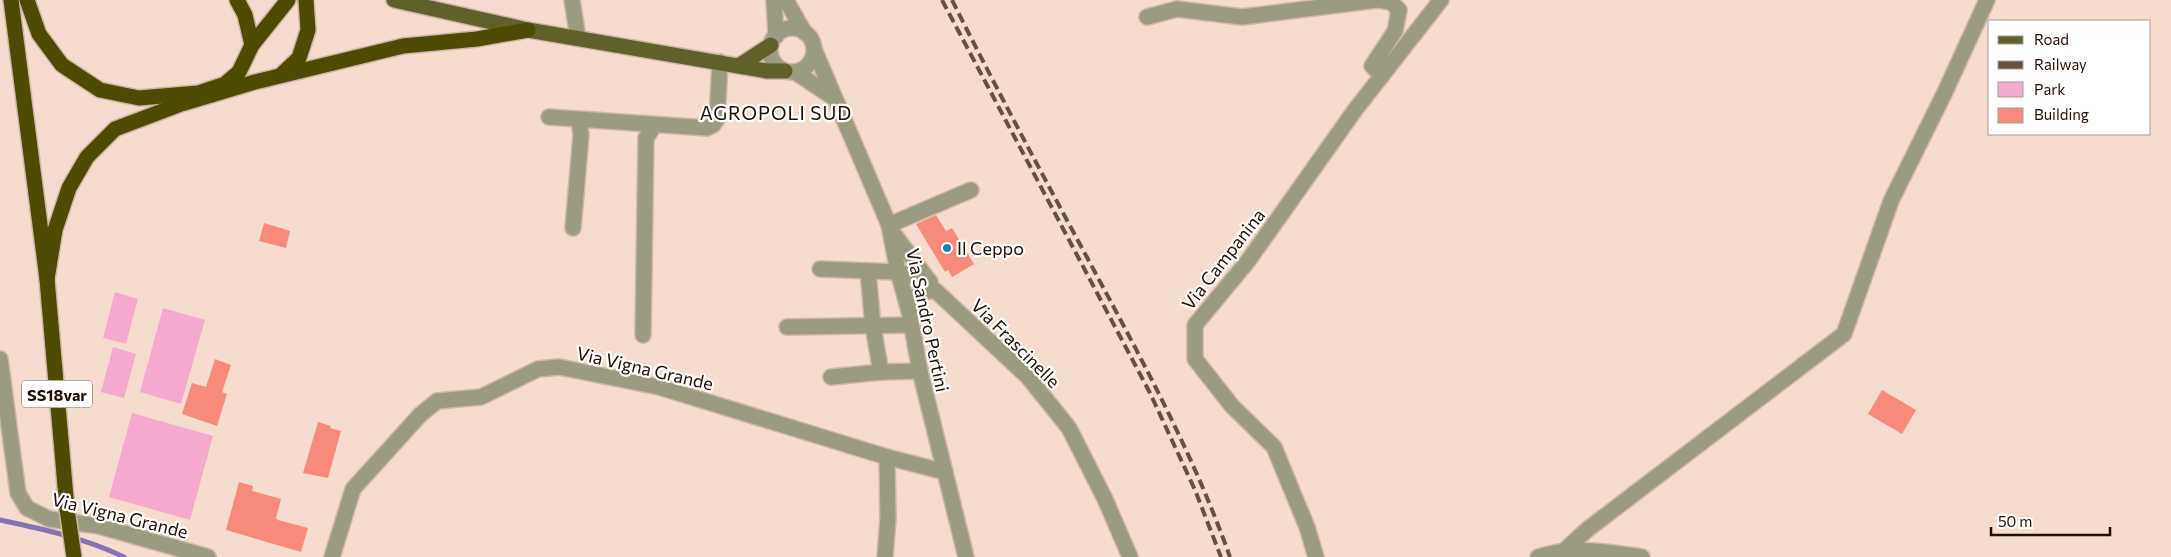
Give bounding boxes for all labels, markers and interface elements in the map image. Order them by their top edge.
legend [1988,20,2151,135]
text: Road [2034,30,2069,48]
text: Railway [2034,55,2087,73]
text: Park [2034,80,2065,98]
district label: AGROPOLI SUD [700,101,852,124]
text: Building [2034,105,2089,123]
street label: Via Campanina [1177,204,1269,314]
place label: Il Ceppo [957,237,1024,259]
marker: Il Ceppo [941,242,953,254]
street label: Via Sandro Pertini [902,246,954,394]
street label: Via Frascinelle [967,294,1065,392]
street label: Via Vigna Grande [575,342,715,394]
road number: SS18var [22,380,92,408]
street label: Via Vigna Grande [50,487,190,543]
scale bar [1991,504,2110,536]
text: 50 m [1998,512,2032,530]

